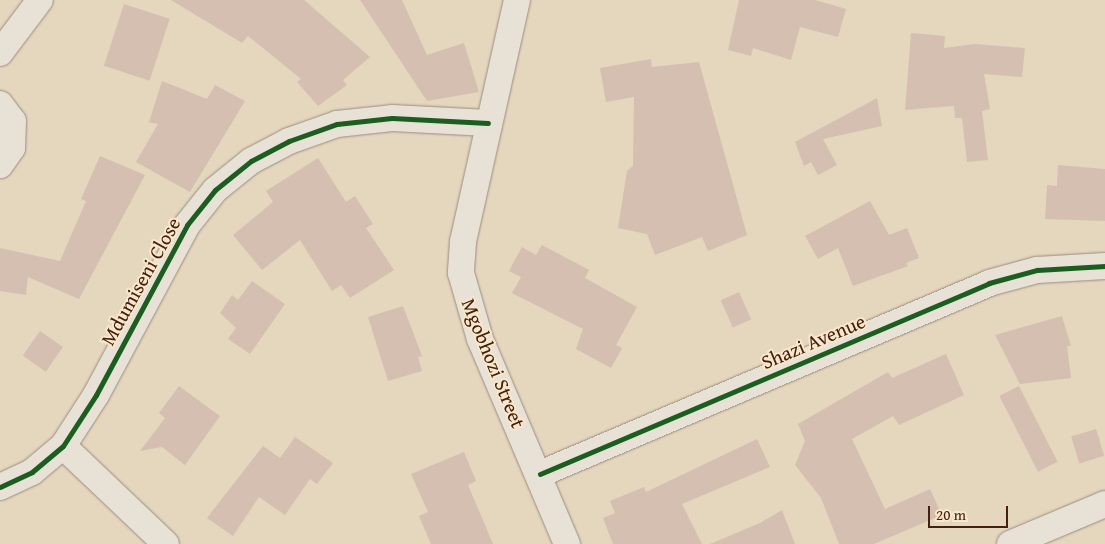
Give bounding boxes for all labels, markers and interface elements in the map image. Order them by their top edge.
street label: Mdumiseni Close [95,213,185,349]
street label: Mgobhozi Street [457,295,531,431]
street label: Shazi Avenue [757,308,869,374]
scale bar [930,496,1010,528]
text: 20 m [936,504,966,525]

